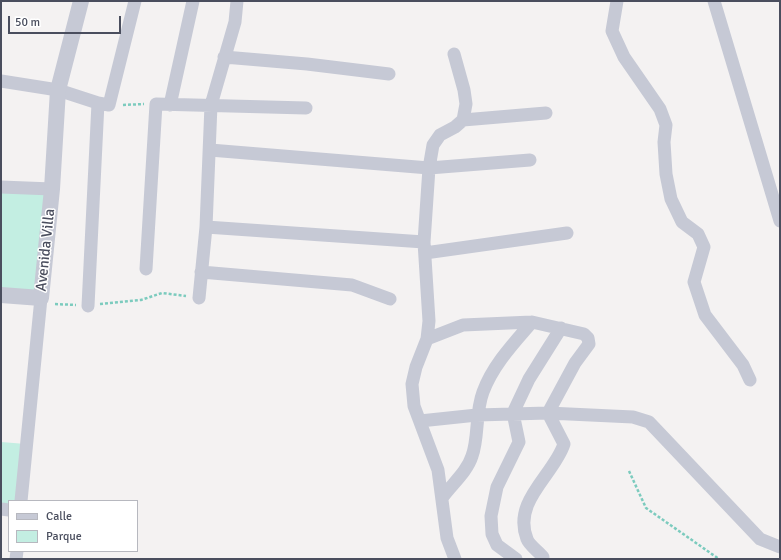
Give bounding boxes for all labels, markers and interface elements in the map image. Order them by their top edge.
scale bar [10,8,123,34]
text: 50 m [15,15,40,30]
street label: Avenida Villa [33,208,59,292]
legend [8,500,138,552]
text: Calle [46,509,72,524]
text: Parque [46,529,82,544]

